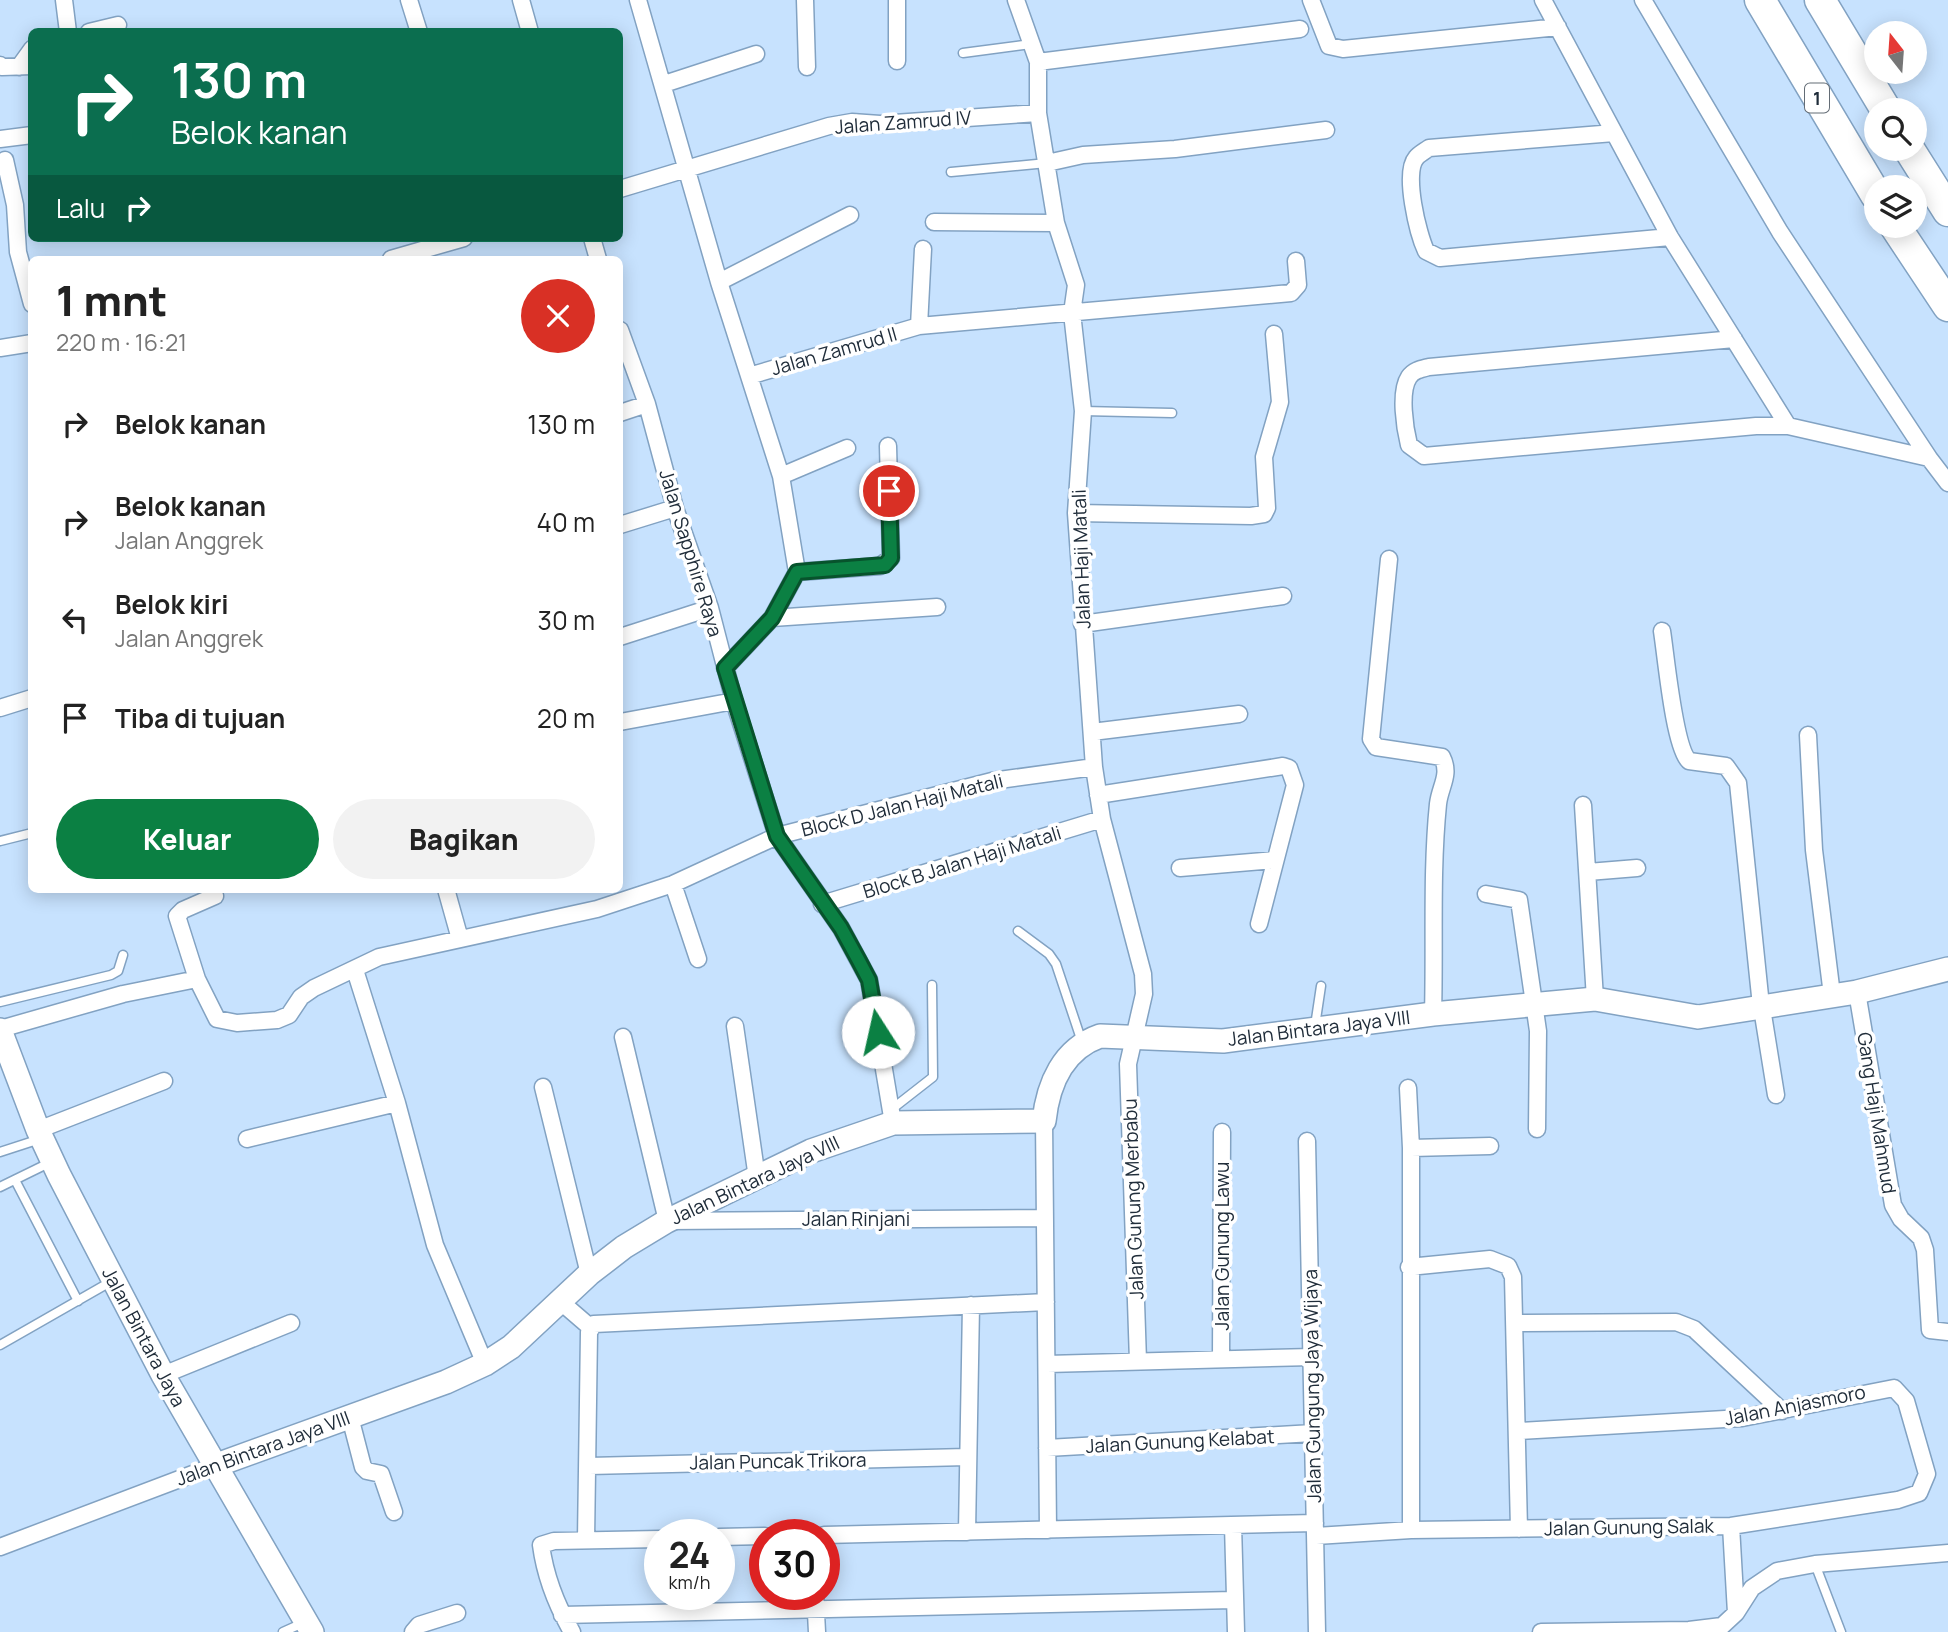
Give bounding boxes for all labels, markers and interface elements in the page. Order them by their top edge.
north arrow [1864,21,1927,84]
map controls [1864,21,1927,238]
text: 130 m [171,46,307,113]
icon: right [56,56,147,147]
road number: 1 [1805,84,1829,113]
button: search [1864,98,1927,161]
street label: Jalan Zamrud IV [834,104,973,140]
text: Belok kanan [171,110,347,154]
button: layers [1864,175,1927,238]
icon: right [119,189,157,227]
text: Lalu [56,190,105,226]
text: 1 mnt [56,271,167,329]
button: close [521,279,595,353]
street label: Jalan Zamrud II [768,321,900,381]
text: 220 m · 16:21 [56,326,187,358]
icon: right [56,405,94,443]
text: Belok kanan [115,406,266,442]
text: 130 m [527,406,595,442]
pin [859,461,919,521]
street label: Jalan Sapphire Raya [653,466,729,640]
icon: arrive [870,472,908,510]
text: Belok kanan [115,488,266,524]
street label: Jalan Haji Matali [1066,489,1096,629]
icon: right [56,503,94,541]
text: 40 m [537,504,595,540]
text: Jalan Anggrek [115,524,263,556]
text: Belok kiri [115,586,229,622]
icon: left [56,601,94,639]
text: 30 m [538,602,595,638]
text: Jalan Anggrek [115,622,263,654]
icon: arrive [56,699,94,737]
text: Tiba di tujuan [115,700,285,736]
text: 20 m [537,700,595,736]
street label: Block D Jalan Haji Matali [798,767,1006,843]
button: Keluar [56,799,319,879]
button: Bagikan [333,799,595,879]
street label: Block B Jalan Haji Matali [860,819,1064,905]
position arrow [841,995,915,1069]
street label: Jalan Bintara Jaya VIII [1226,1004,1412,1052]
street label: Gang Haji Mahmud [1851,1030,1903,1196]
street label: Jalan Gunung Merbabu [1116,1098,1150,1300]
street label: Jalan Bintara Jaya VIII [666,1129,844,1231]
street label: Jalan Gunung Lawu [1209,1162,1235,1330]
street label: Jalan Rinjani [802,1206,910,1232]
street label: Jalan Bintara Jaya [96,1263,192,1411]
street label: Jalan Gungung Jaya Wijaya [1297,1269,1327,1503]
street label: Jalan Anjasmoro [1722,1379,1868,1431]
street label: Jalan Bintara Jaya VIII [172,1404,354,1492]
street label: Jalan Gunung Kelabat [1085,1423,1275,1459]
street label: Jalan Puncak Trikora [689,1446,867,1476]
street label: Jalan Gunung Salak [1544,1513,1715,1541]
speed limit sign: 30 [749,1519,840,1610]
text: 24 [669,1531,710,1579]
text: km/h [669,1570,710,1594]

